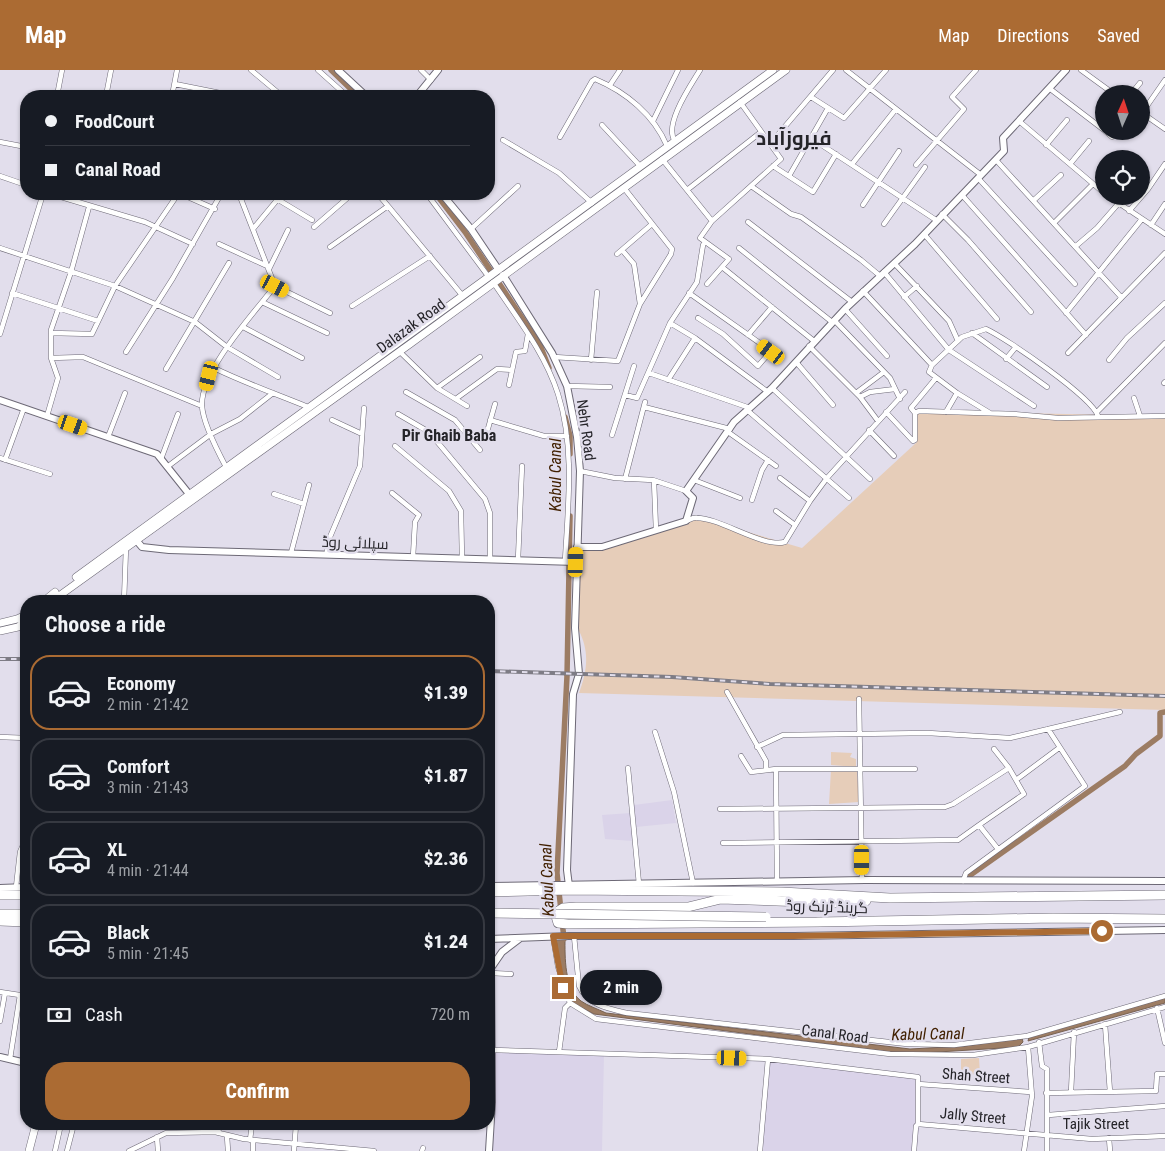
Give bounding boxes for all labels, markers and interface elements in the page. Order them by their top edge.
text: Map [25,21,66,49]
text: Map [938,25,969,46]
text: Directions [997,25,1069,46]
text: Saved [1097,25,1140,46]
north arrow [1095,85,1150,140]
map controls [1095,85,1150,205]
text: FoodCourt [75,110,154,133]
district label: فیروزآباد [756,126,832,150]
button: locate [1095,150,1150,205]
text: Canal Road [75,158,161,181]
car [258,273,291,299]
street label: Dalazak Road [373,295,449,357]
car [754,337,787,367]
car [198,360,219,392]
street label: Nehr Road [573,398,599,462]
car [56,413,89,437]
district label: Pir Ghaib Baba [402,426,497,445]
water label: Kabul Canal [546,438,565,512]
street label: سپلائی روڈ [321,533,389,554]
car [567,547,584,577]
text: Choose a ride [45,612,166,637]
icon: car [47,670,92,715]
text: Economy [107,672,176,695]
text: $1.39 [424,681,468,704]
text: 2 min · 21:42 [107,695,189,714]
icon: car [47,753,92,798]
text: Comfort [107,755,170,778]
text: $1.87 [424,764,468,787]
text: 3 min · 21:43 [107,778,189,797]
icon: car [47,836,92,881]
text: XL [107,838,127,861]
water label: Kabul Canal [536,843,558,917]
car [854,845,869,875]
text: $2.36 [424,847,468,870]
text: 4 min · 21:44 [107,861,189,880]
street label: گرینڈ ٹرنک روڈ [786,897,868,917]
icon: car [47,919,92,964]
route start [1091,920,1113,942]
text: Black [107,921,149,944]
text: $1.24 [424,930,468,953]
text: 5 min · 21:45 [107,944,189,963]
callout: 2 min [580,970,663,1006]
route end [552,977,574,999]
text: 2 min [603,978,639,997]
icon: cash [45,1001,73,1029]
text: Cash [85,1003,123,1026]
text: 720 m [431,1005,470,1024]
street label: Canal Road [801,1021,869,1047]
water label: Kabul Canal [891,1024,965,1044]
car [716,1050,747,1066]
button: Confirm [45,1062,470,1120]
street label: Shah Street [941,1065,1011,1087]
street label: Jally Street [939,1104,1007,1128]
street label: Tajik Street [1063,1115,1129,1133]

